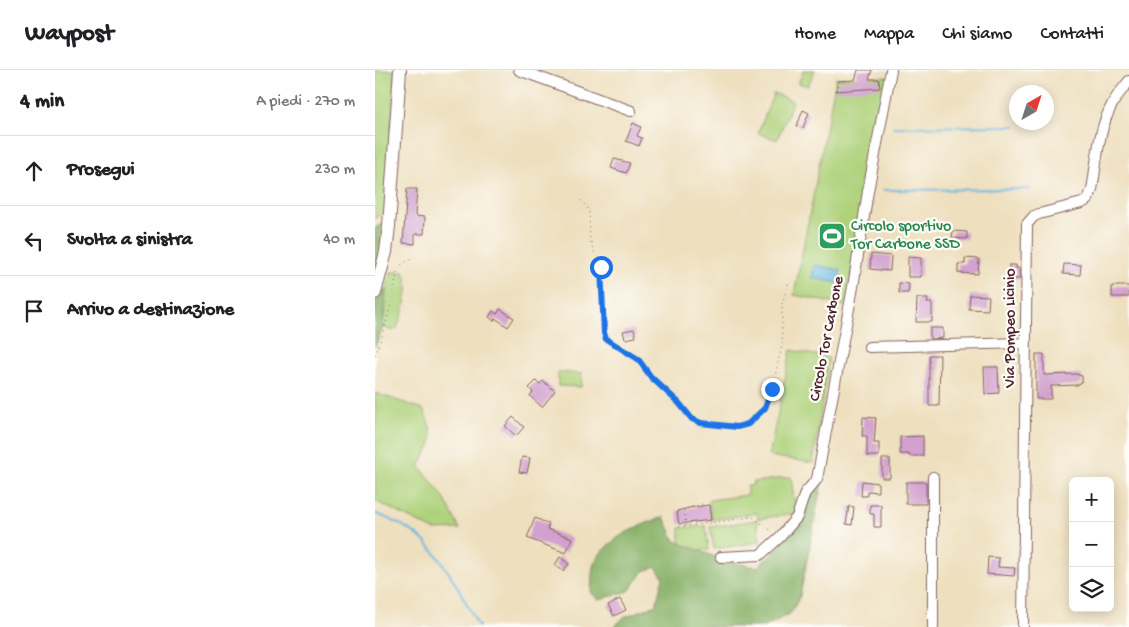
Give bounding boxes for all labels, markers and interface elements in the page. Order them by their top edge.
text: Waypost [25,20,113,49]
text: Home [794,24,836,45]
text: Mappa [864,24,914,45]
text: Chi siamo [942,24,1012,45]
text: Contatti [1040,24,1104,45]
north arrow [1009,85,1054,130]
text: 4 min [20,90,64,115]
text: A piedi · 270 m [256,93,355,112]
icon: ahead [20,157,48,185]
text: Prosegui [67,159,135,182]
text: 230 m [315,161,355,180]
place label: Circolo sportivo Tor Carbone SSD [850,218,960,255]
sports icon: Circolo sportivo Tor Carbone SSD [817,221,847,251]
icon: left [20,227,48,255]
text: Svolta a sinistra [67,229,192,252]
text: 40 m [323,231,355,250]
route start [590,256,613,279]
street label: Via Pompeo Licinio [1002,268,1021,389]
street label: Circolo Tor Carbone [807,274,850,403]
icon: arrive [20,297,48,325]
text: Arrivo a destinazione [67,299,234,322]
route end [761,378,784,401]
map controls [1069,477,1114,612]
button: + [1069,477,1114,522]
button: − [1069,522,1114,567]
button: layers [1069,567,1114,612]

